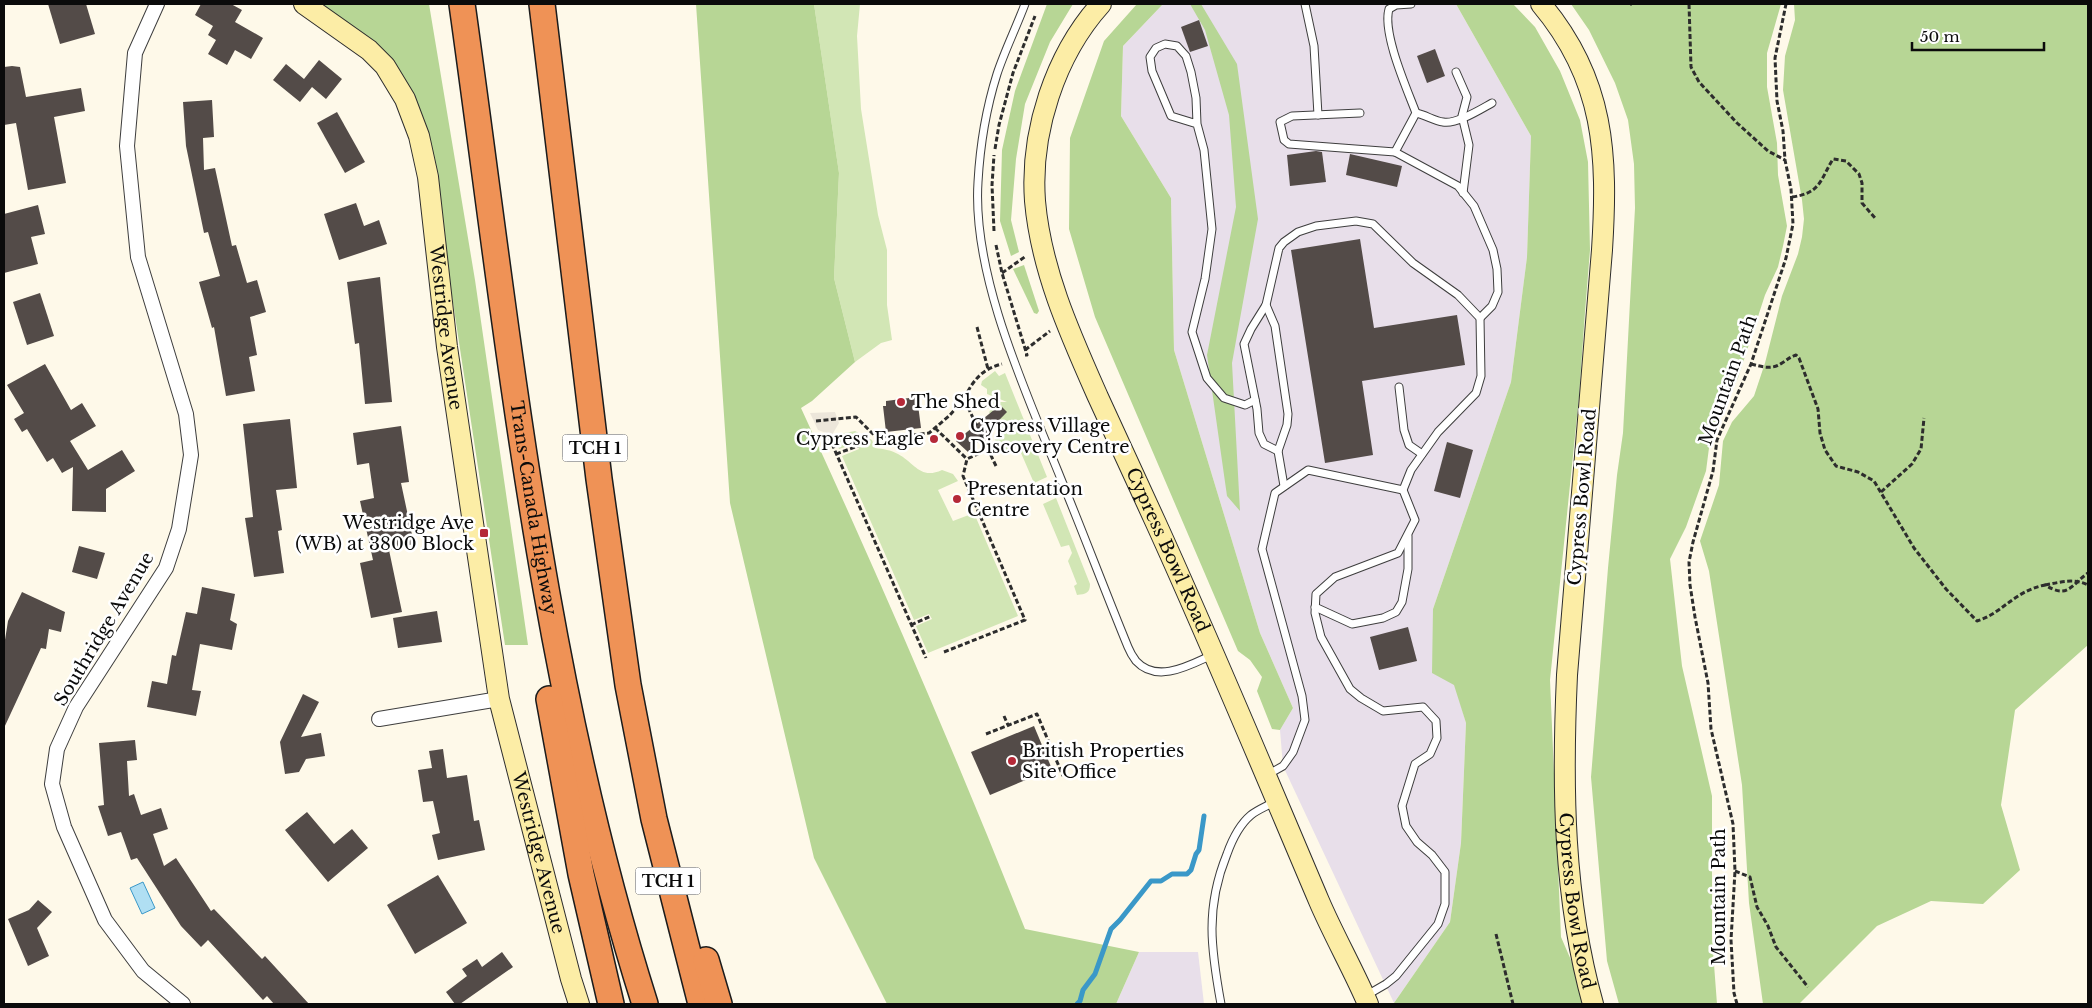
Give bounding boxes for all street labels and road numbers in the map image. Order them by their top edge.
street label: Westridge Avenue [425,243,467,412]
street label: Mountain Path [1694,312,1762,448]
street label: Trans-Canada Highway [505,399,562,617]
street label: Cypress Bowl Road [1563,408,1601,586]
road number: TCH 1 [562,434,628,462]
street label: Cypress Bowl Road [1121,464,1214,636]
street label: Southridge Avenue [49,548,159,710]
street label: Westridge Avenue [507,769,570,936]
street label: Cypress Bowl Road [1554,812,1600,991]
street label: Mountain Path [1708,828,1730,966]
road number: TCH 1 [636,868,700,894]

